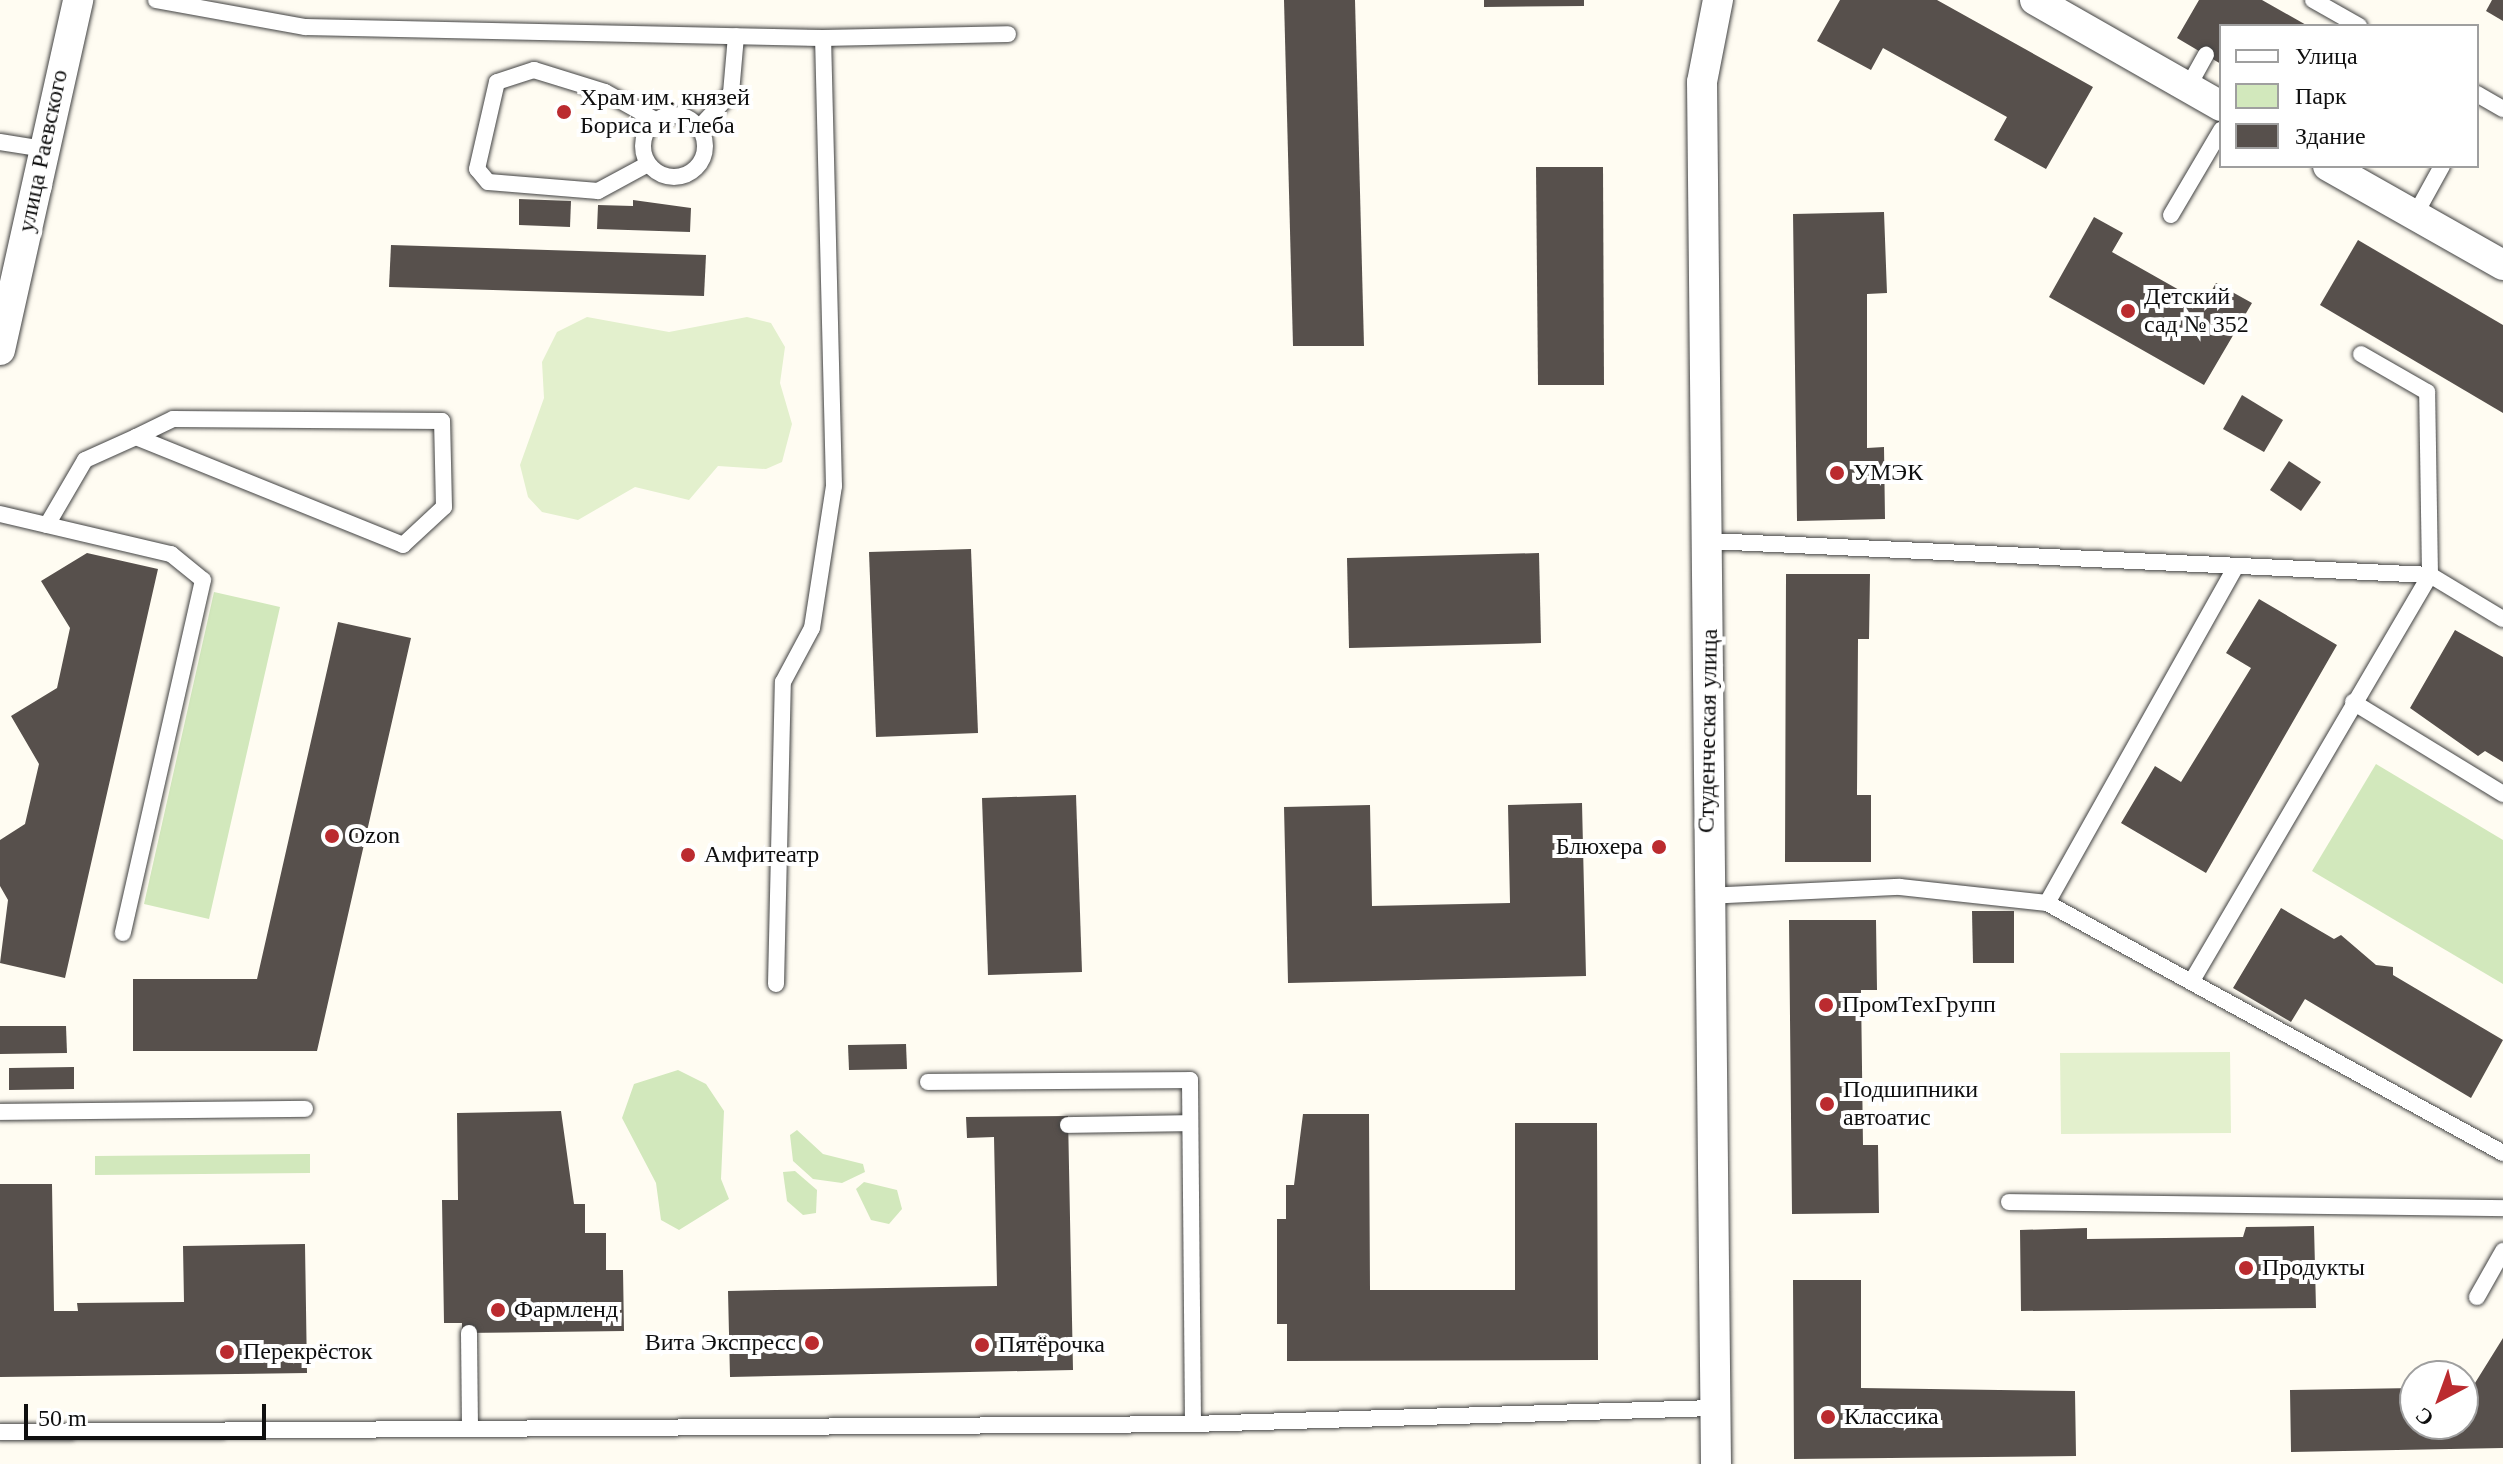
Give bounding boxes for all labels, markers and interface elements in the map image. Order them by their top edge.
legend [2219,24,2479,168]
text: Улица [2295,43,2358,69]
street label: улица Раевского [12,67,74,235]
text: Парк [2295,83,2347,109]
place label: Храм им. князей Бориса и Глеба [580,84,750,140]
marker: Храм им. князей Бориса и Глеба [555,103,573,121]
text: Здание [2295,123,2366,149]
place label: Детский сад № 352 [2144,283,2249,339]
marker: Детский сад № 352 [2119,302,2137,320]
place label: УМЭК [1853,459,1923,487]
marker: УМЭК [1828,464,1846,482]
street label: Студенческая улица [1692,629,1724,833]
place label: Ozon [348,822,400,850]
marker: Ozon [323,827,341,845]
place label: Блюхера [1556,833,1643,861]
marker: Блюхера [1650,838,1668,856]
place label: Амфитеатр [704,841,819,869]
marker: Амфитеатр [679,846,697,864]
place label: ПромТехГрупп [1842,991,1996,1019]
marker: ПромТехГрупп [1817,996,1835,1014]
place label: Подшипники автоатис [1843,1076,1978,1132]
marker: Подшипники автоатис [1818,1095,1836,1113]
place label: Продукты [2262,1254,2365,1282]
marker: Продукты [2237,1259,2255,1277]
place label: Фармленд [514,1296,618,1324]
marker: Фармленд [489,1301,507,1319]
place label: Вита Экспресс [645,1329,796,1357]
place label: Пятёрочка [998,1331,1105,1359]
marker: Вита Экспресс [803,1334,821,1352]
marker: Пятёрочка [973,1336,991,1354]
place label: Перекрёсток [243,1338,372,1366]
marker: Перекрёсток [218,1343,236,1361]
north arrow [2399,1360,2479,1440]
scale bar [28,1388,270,1438]
text: С [2410,1402,2438,1432]
place label: Классика [1844,1403,1939,1431]
text: 50 m [38,1405,87,1431]
marker: Классика [1819,1408,1837,1426]

